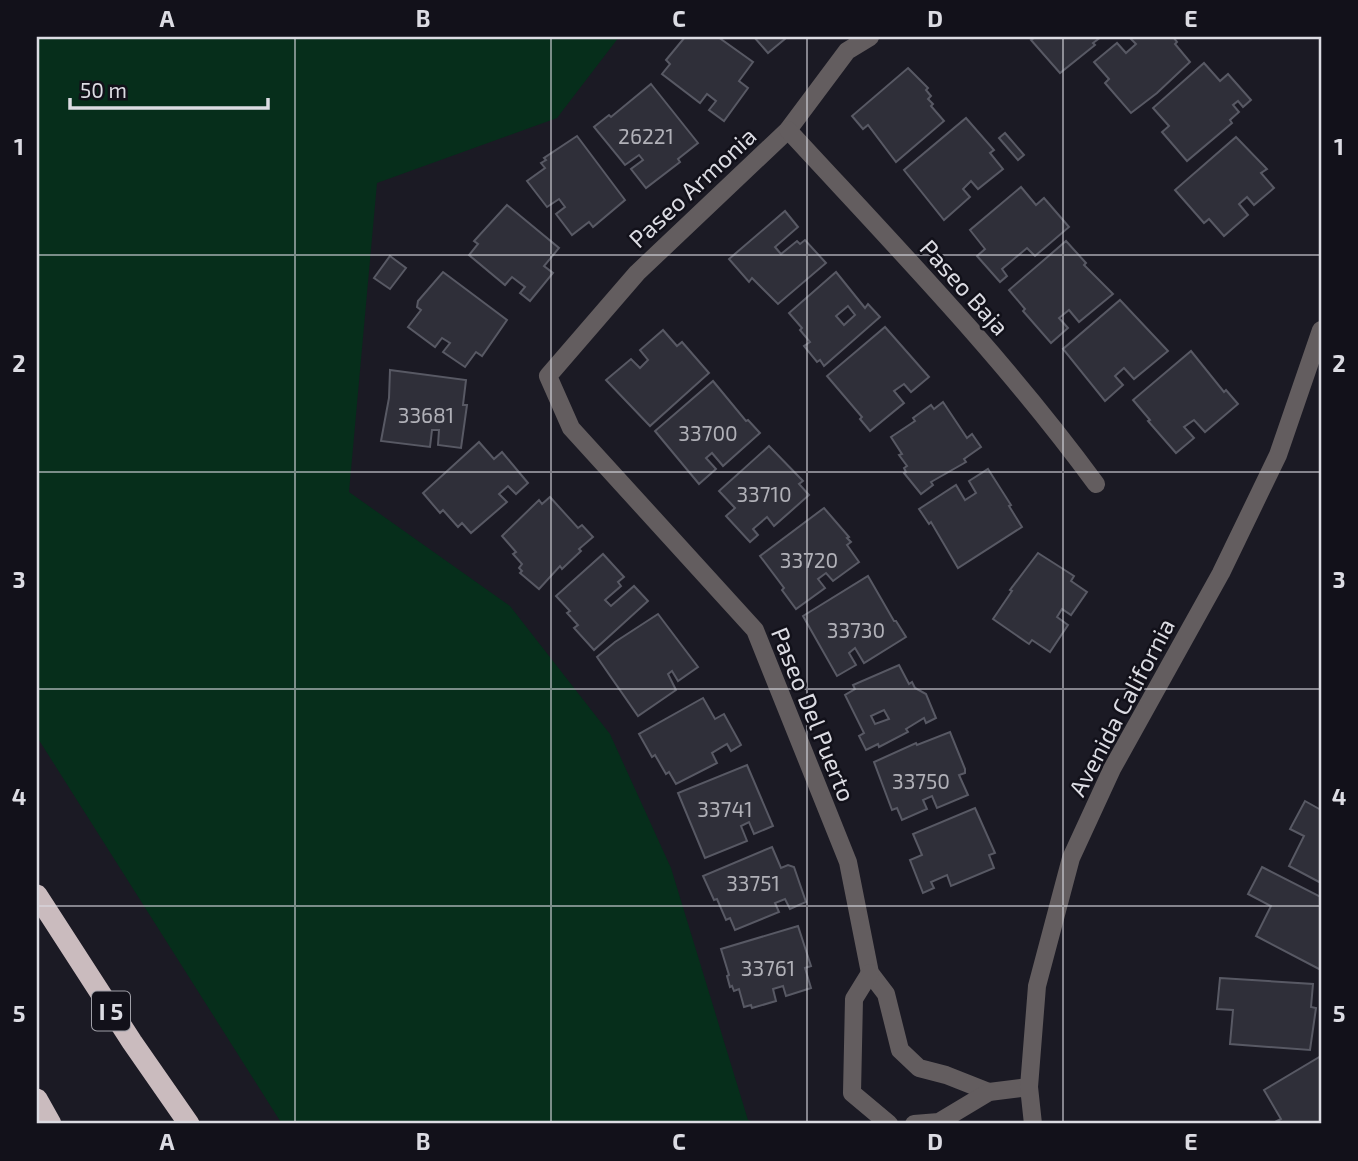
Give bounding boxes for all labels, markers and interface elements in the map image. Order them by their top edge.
text: A [159,4,175,32]
text: B [416,4,430,32]
text: C [672,4,686,32]
text: D [927,4,943,32]
text: E [1184,4,1198,32]
scale bar [70,66,268,110]
text: 50 m [80,77,127,102]
street label: Paseo Armonia [622,121,762,253]
house number: 26221 [618,123,674,148]
text: 1 [14,132,24,160]
text: 1 [1334,132,1344,160]
street label: Paseo Baja [915,233,1015,341]
text: 2 [12,349,26,377]
text: 2 [1332,349,1346,377]
house number: 33681 [398,402,454,427]
house number: 33700 [678,420,738,445]
house number: 33710 [736,481,792,506]
house number: 33720 [780,547,838,572]
text: 3 [12,565,26,593]
text: 3 [1332,565,1346,593]
street label: Avenida California [1062,613,1180,801]
house number: 33730 [827,617,885,642]
street label: Paseo Del Puerto [766,623,862,805]
house number: 33750 [892,768,950,793]
text: 4 [12,782,26,810]
text: 4 [1332,782,1346,810]
house number: 33741 [697,796,753,821]
house number: 33751 [726,870,780,895]
house number: 33761 [741,955,795,980]
road number: I 5 [92,992,130,1030]
text: 5 [13,999,25,1027]
text: 5 [1333,999,1345,1027]
text: A [159,1127,175,1155]
text: B [416,1127,430,1155]
text: C [672,1127,686,1155]
text: D [927,1127,943,1155]
text: E [1184,1127,1198,1155]

